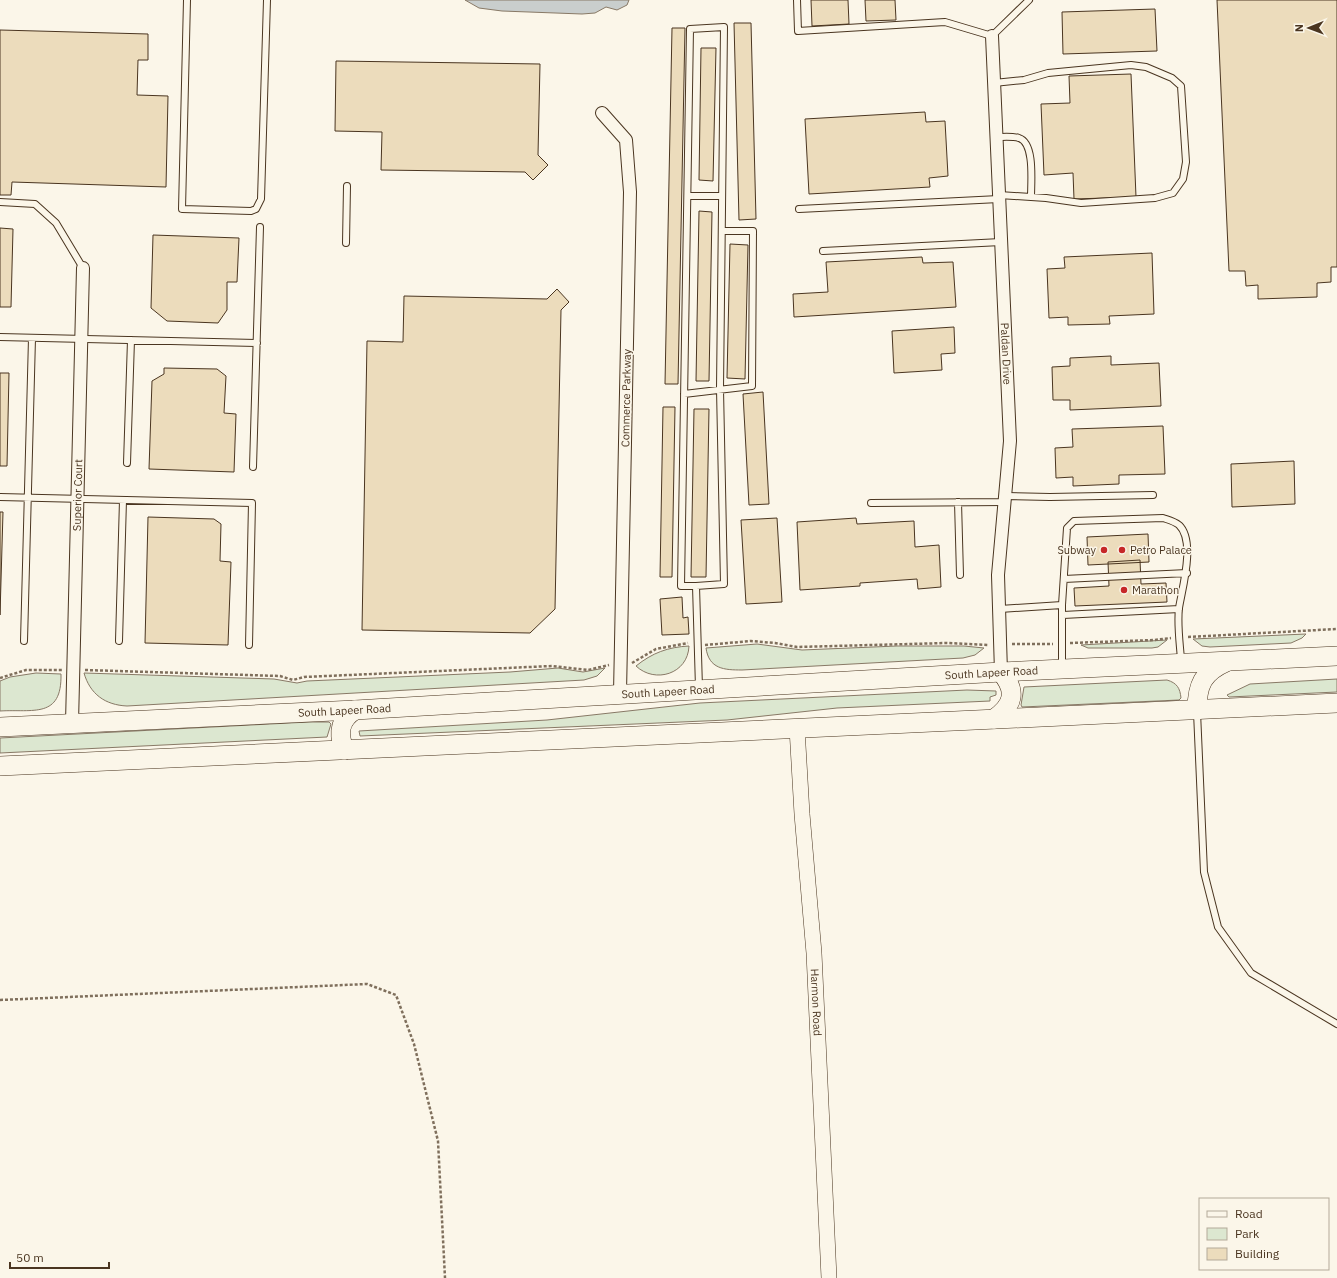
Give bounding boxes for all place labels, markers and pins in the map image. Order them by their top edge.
place label: Subway [1057,543,1097,557]
place label: Petro Palace [1130,543,1192,557]
marker: Subway [1099,545,1109,555]
marker: Petro Palace [1117,545,1127,555]
place label: Marathon [1132,583,1179,597]
marker: Marathon [1119,585,1129,595]

